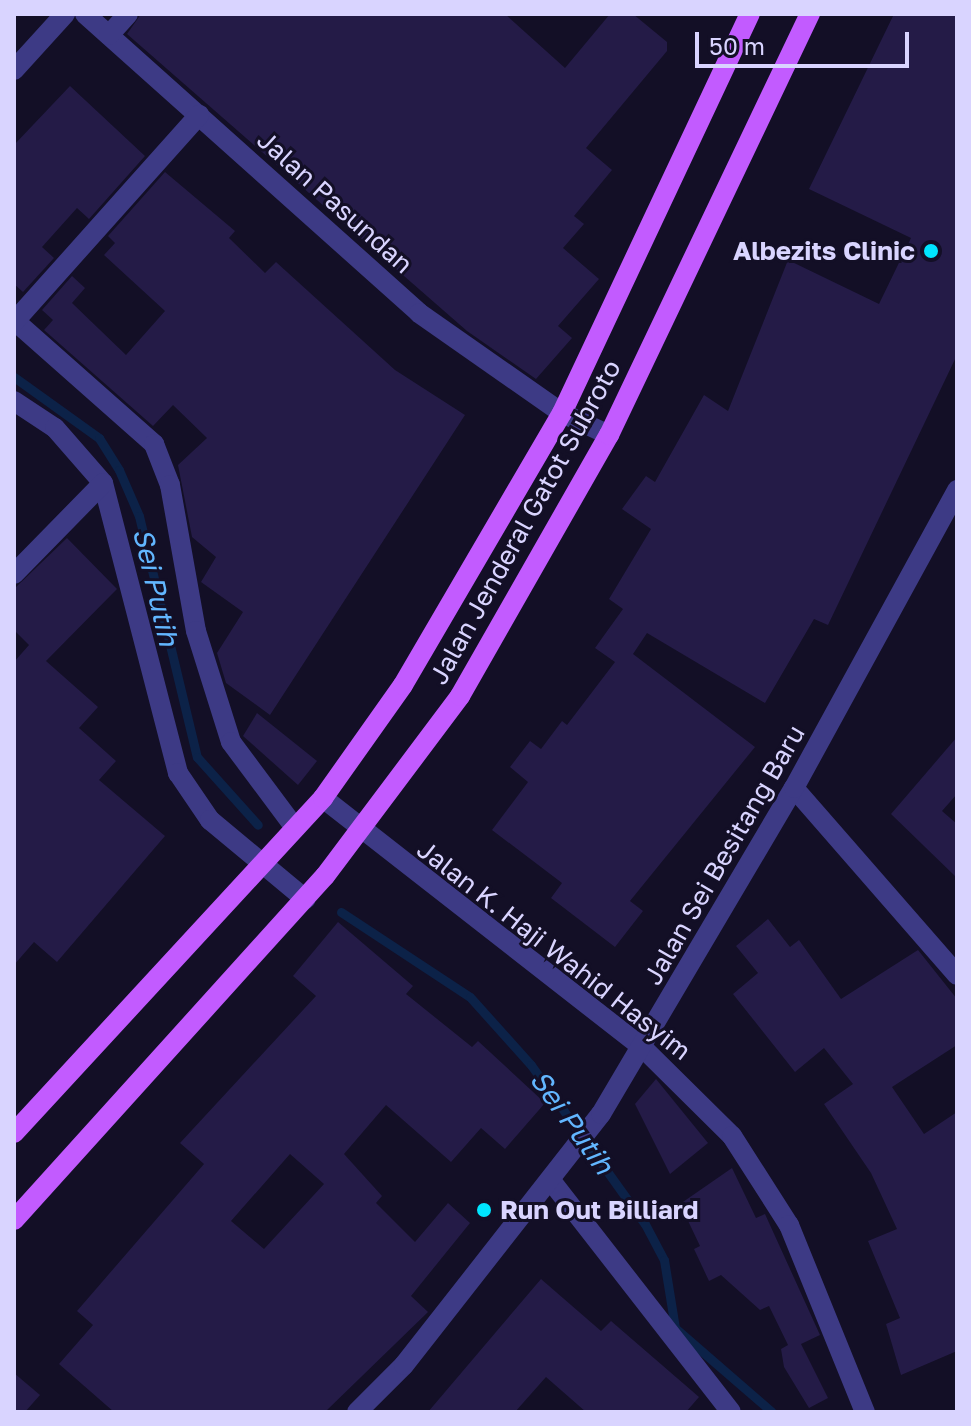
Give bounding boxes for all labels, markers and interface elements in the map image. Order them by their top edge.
scale bar [699,16,913,66]
text: 50 m [709,31,765,60]
street label: Jalan Pasundan [251,124,419,280]
place label: Albezits Clinic [733,235,915,267]
marker: Albezits Clinic [922,242,940,260]
street label: Jalan Jenderal Gatot Subroto [423,354,627,690]
water label: Sei Putih [126,525,186,649]
street label: Jalan Sei Besitang Baru [637,720,811,990]
street label: Jalan K. Haji Wahid Hasyim [411,833,697,1067]
water label: Sei Putih [523,1064,621,1180]
place label: Run Out Billiard [500,1194,699,1226]
marker: Run Out Billiard [475,1201,493,1219]

